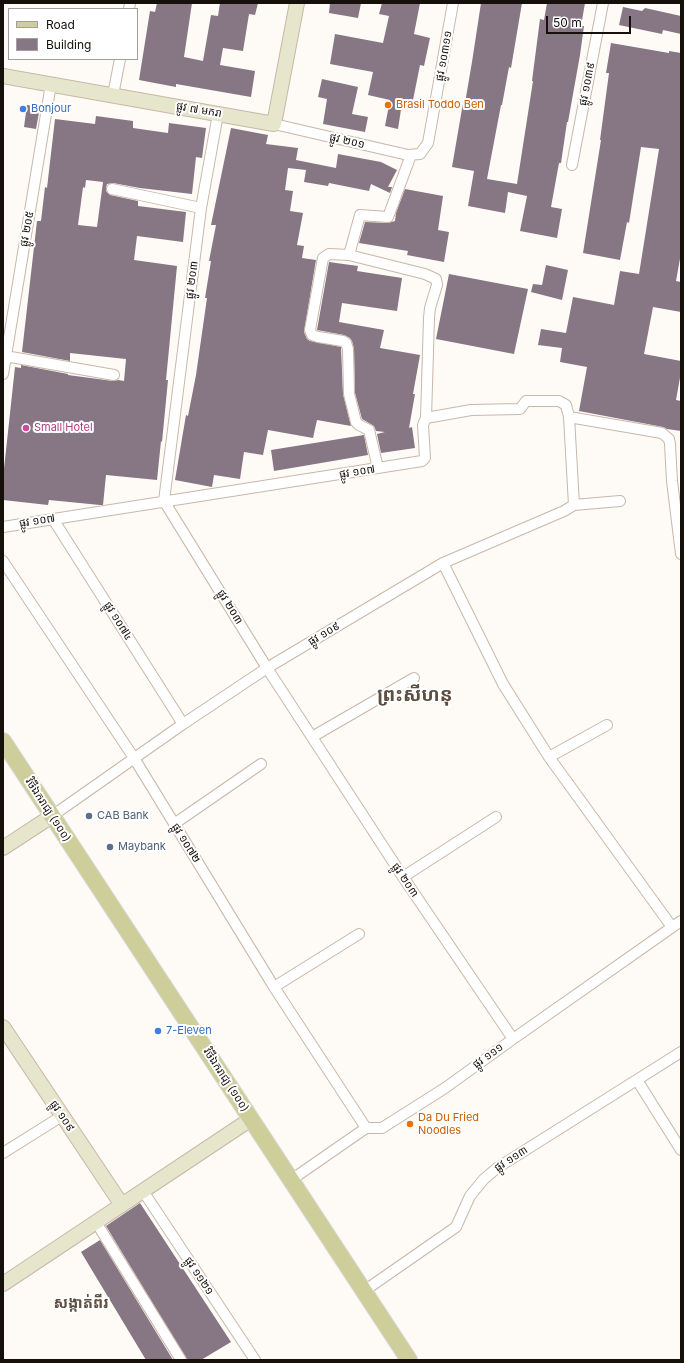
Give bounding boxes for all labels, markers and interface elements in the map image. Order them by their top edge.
legend [8,8,138,60]
scale bar [548,8,633,34]
text: 50 m [553,15,582,30]
text: Road [46,17,75,32]
street label: ផ្លូវ ១០៣១១ [433,30,455,82]
text: Building [46,37,91,52]
street label: ផ្លូវ ១០៣៩ [576,61,598,107]
place label: Brasil Toddo Ben [396,98,484,112]
street label: ផ្លូវ ៧ មករា [175,99,223,121]
marker: Brasil Toddo Ben [383,100,393,110]
place label: Bonjour [31,102,71,116]
marker: Bonjour [18,104,28,114]
street label: ផ្លូវ ២០១ [328,131,366,151]
street label: ផ្លូវ ២០៥ [17,210,37,248]
street label: ផ្លូវ ២០៣ [183,260,201,300]
place label: Small Hotel [34,421,93,435]
marker: Small Hotel [21,423,31,433]
street label: ផ្លូវ ១០៧ [338,463,376,481]
street label: ផ្លូវ ១០៧ [18,512,56,530]
street label: ផ្លូវ ២០៣ [214,587,246,627]
street label: ផ្លូវ ១០៧៤ [101,599,135,643]
street label: ផ្លូវ ១០៩ [306,619,342,649]
district label: ព្រះសីហនុ [377,684,453,706]
street label: វិថីឯករាជ្យ (១០០) [22,776,74,844]
place label: CAB Bank [97,809,149,823]
marker: CAB Bank [84,811,94,821]
street label: ផ្លូវ ១០៧២ [169,821,203,865]
place label: Maybank [118,840,166,854]
marker: Maybank [105,842,115,852]
street label: ផ្លូវ ២០៣ [389,860,421,900]
place label: 7-Eleven [166,1024,212,1038]
marker: 7-Eleven [153,1026,163,1036]
street label: ផ្លូវ ១១១ [470,1040,506,1072]
street label: វិថីឯករាជ្យ (១០០) [200,1046,252,1114]
street label: ផ្លូវ ១០៩ [47,1098,77,1134]
place label: Da Du Fried Noodles [418,1111,479,1137]
marker: Da Du Fried Noodles [405,1119,415,1129]
street label: ផ្លូវ ១១៣ [492,1143,530,1175]
street label: ផ្លូវ ១១២១ [182,1255,216,1297]
district label: សង្កាត់ពីរ [53,1294,109,1312]

